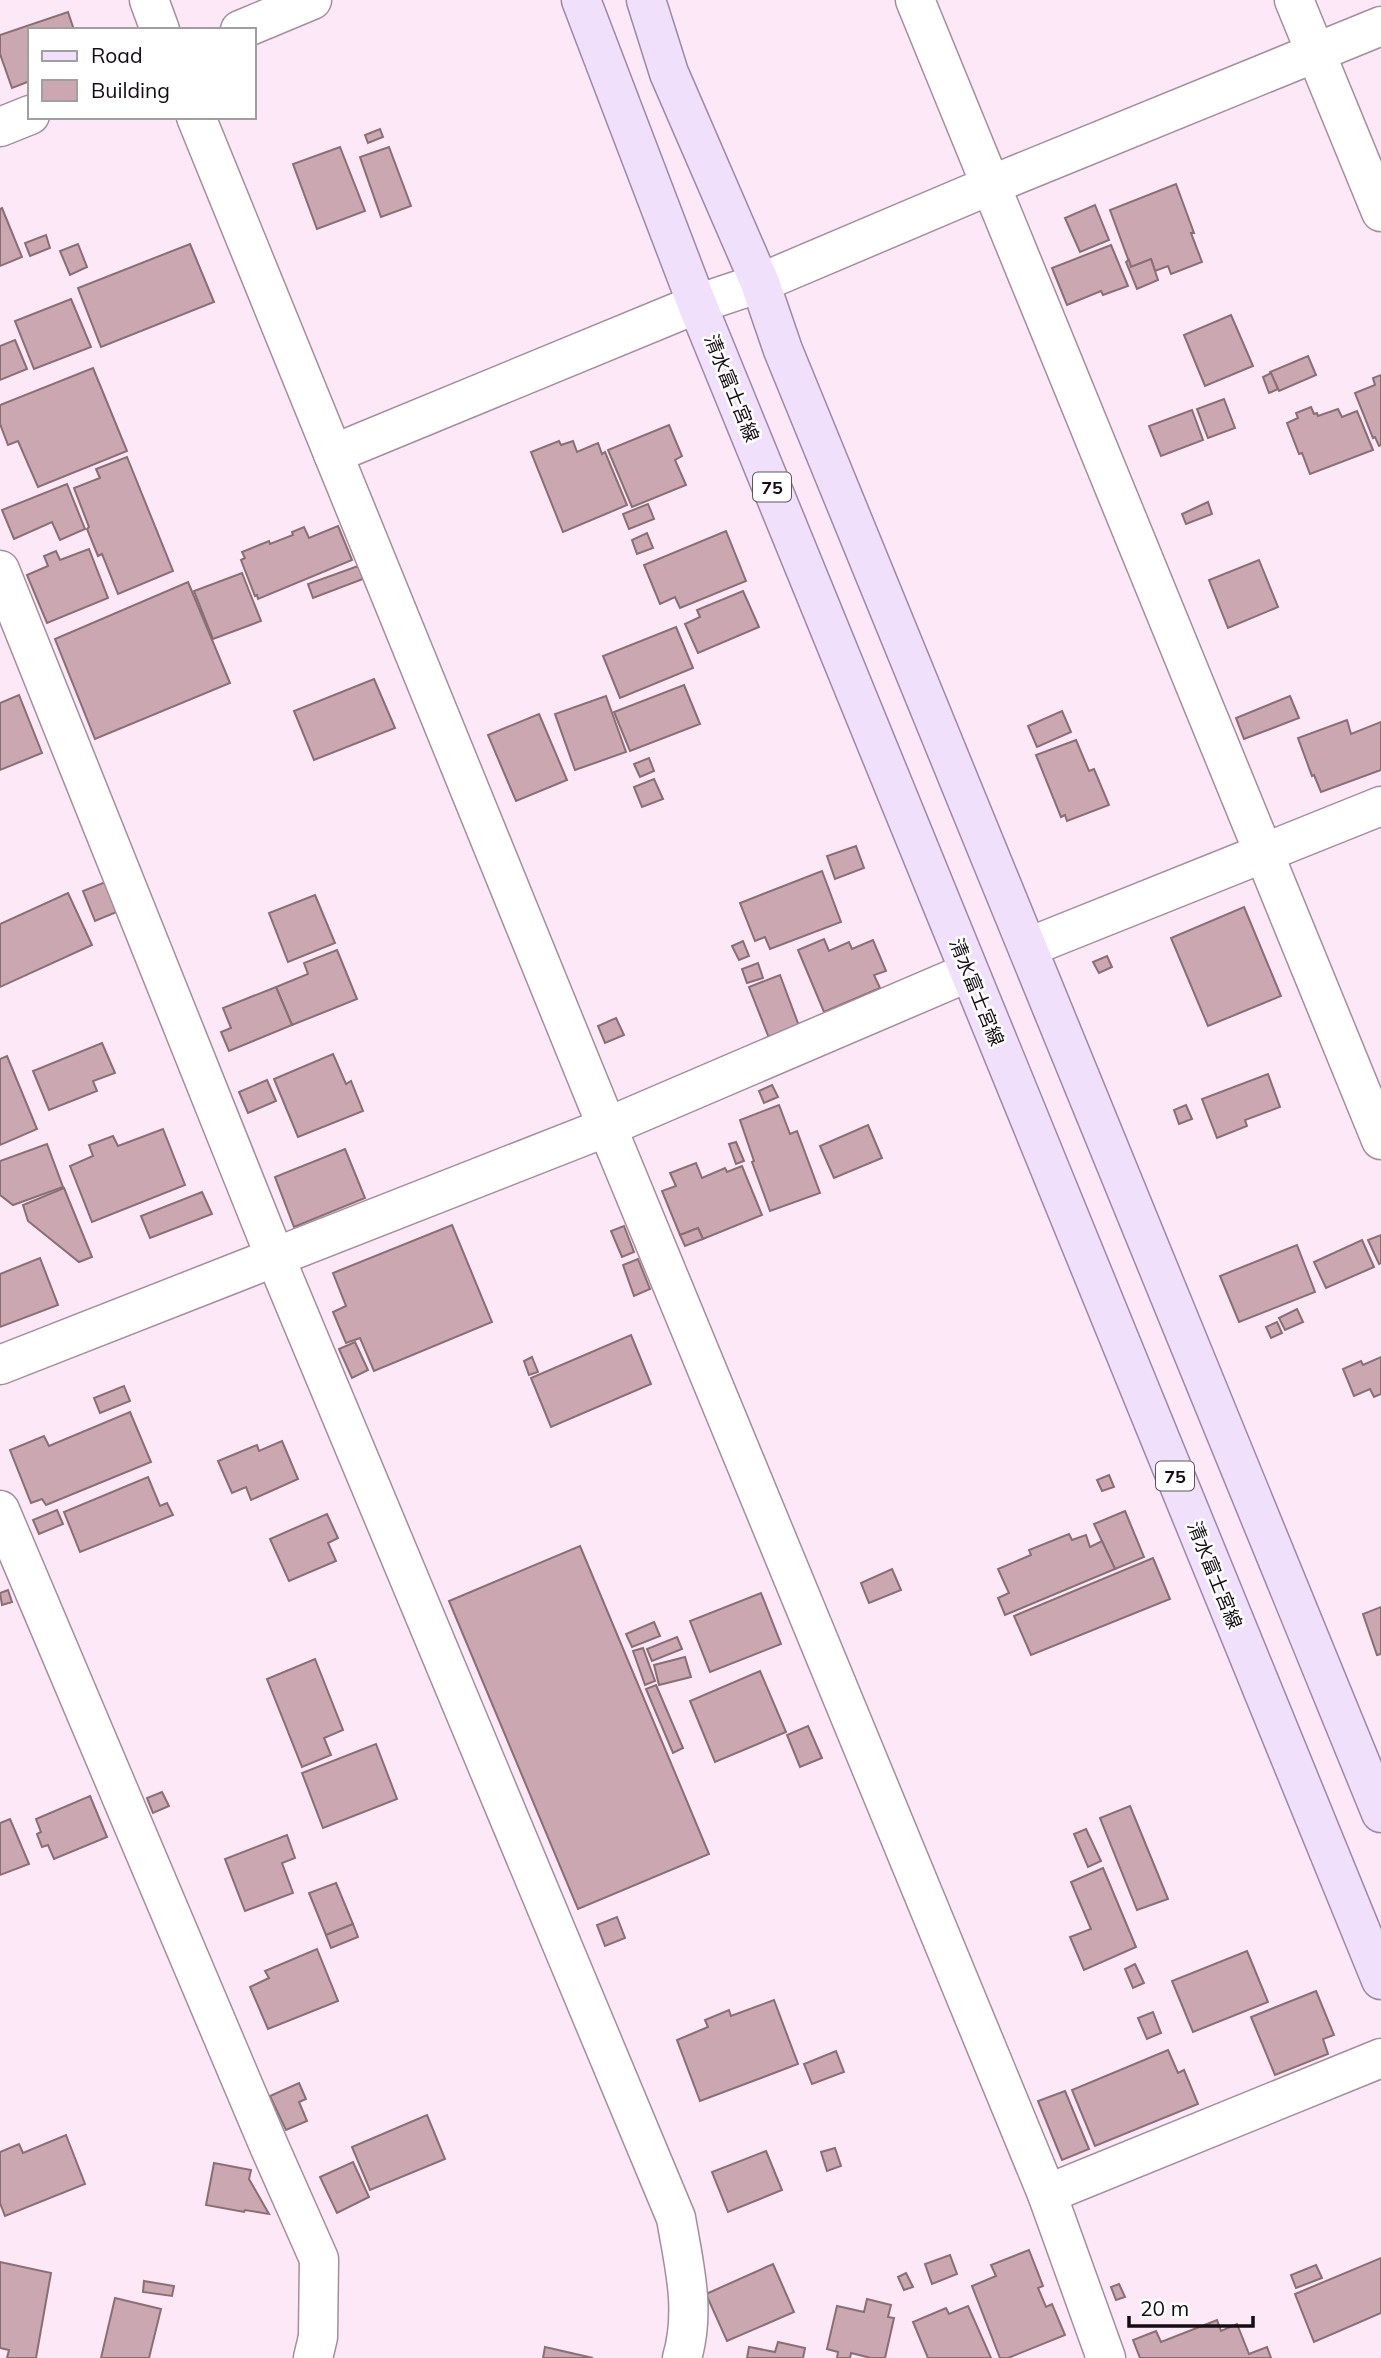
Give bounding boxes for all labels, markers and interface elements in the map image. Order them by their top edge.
legend [28,28,256,119]
text: Road [91,42,142,68]
text: Building [91,77,170,103]
street label: 清水富士宮線 [700,331,764,445]
road number: 75 [753,472,791,502]
street label: 清水富士宮線 [945,935,1009,1049]
road number: 75 [1156,1462,1194,1490]
street label: 清水富士宮線 [1183,1518,1247,1632]
scale bar [1129,2284,1253,2328]
text: 20 m [1140,2295,1189,2321]

